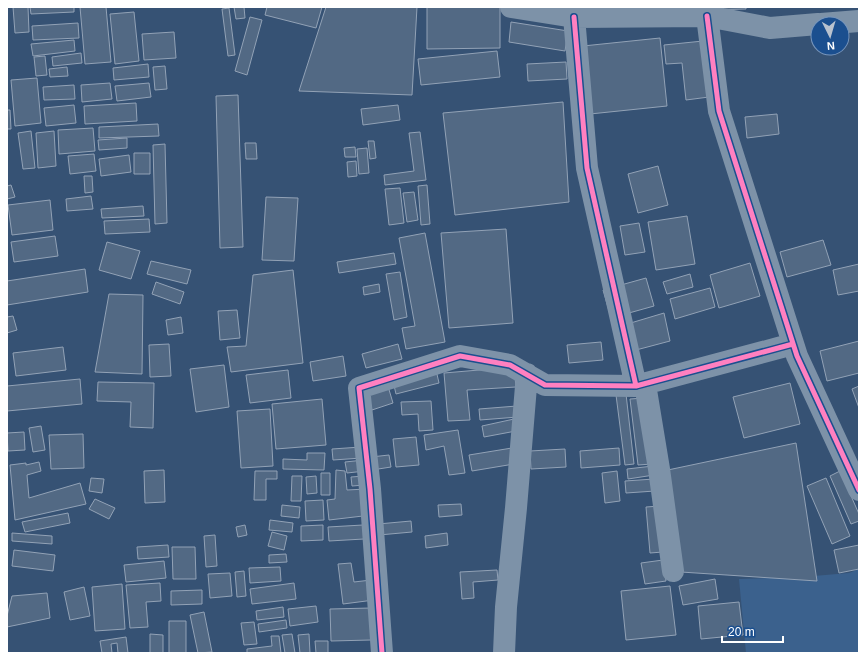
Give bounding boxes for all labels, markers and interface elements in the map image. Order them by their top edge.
north arrow [810,16,850,56]
text: N [826,40,835,52]
scale bar [722,618,783,644]
text: 20 m [728,625,755,639]

